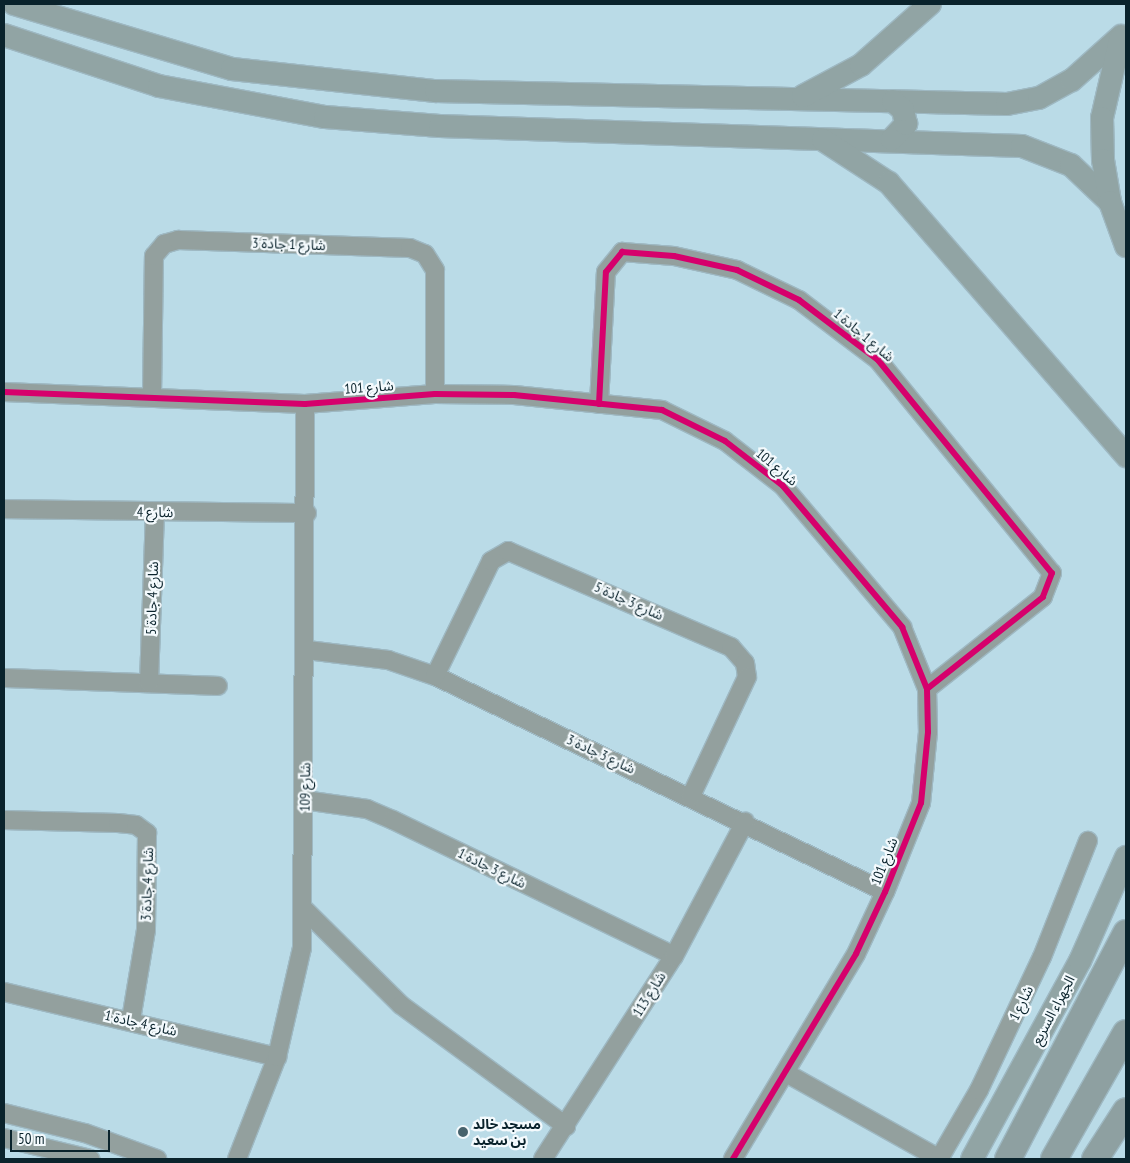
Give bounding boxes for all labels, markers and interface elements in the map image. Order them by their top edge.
street label: شارع 1 جادة 3 [252,234,326,254]
street label: شارع 1 جادة 1 [830,305,898,365]
street label: شارع 101 [344,377,394,397]
street label: شارع 101 [753,445,801,489]
street label: شارع 4 [137,503,173,521]
street label: شارع 4 جادة 5 [142,561,162,635]
street label: شارع 3 جادة 5 [592,578,666,624]
street label: شارع 3 جادة 3 [564,731,638,777]
street label: شارع 109 [296,762,314,812]
street label: شارع 101 [867,835,901,887]
street label: شارع 3 جادة 1 [455,844,529,892]
street label: شارع 4 جادة 3 [137,847,157,921]
street label: شارع 113 [629,969,669,1019]
street label: الجهراء السريع [1028,973,1078,1047]
street label: شارع 1 [1005,983,1037,1023]
street label: شارع 4 جادة 1 [103,1007,179,1039]
place label: مسجد خالد بن سعيد [473,1116,541,1148]
scale bar [12,1120,112,1152]
marker: مسجد خالد بن سعيد [457,1126,469,1138]
text: 50 m [18,1129,44,1148]

